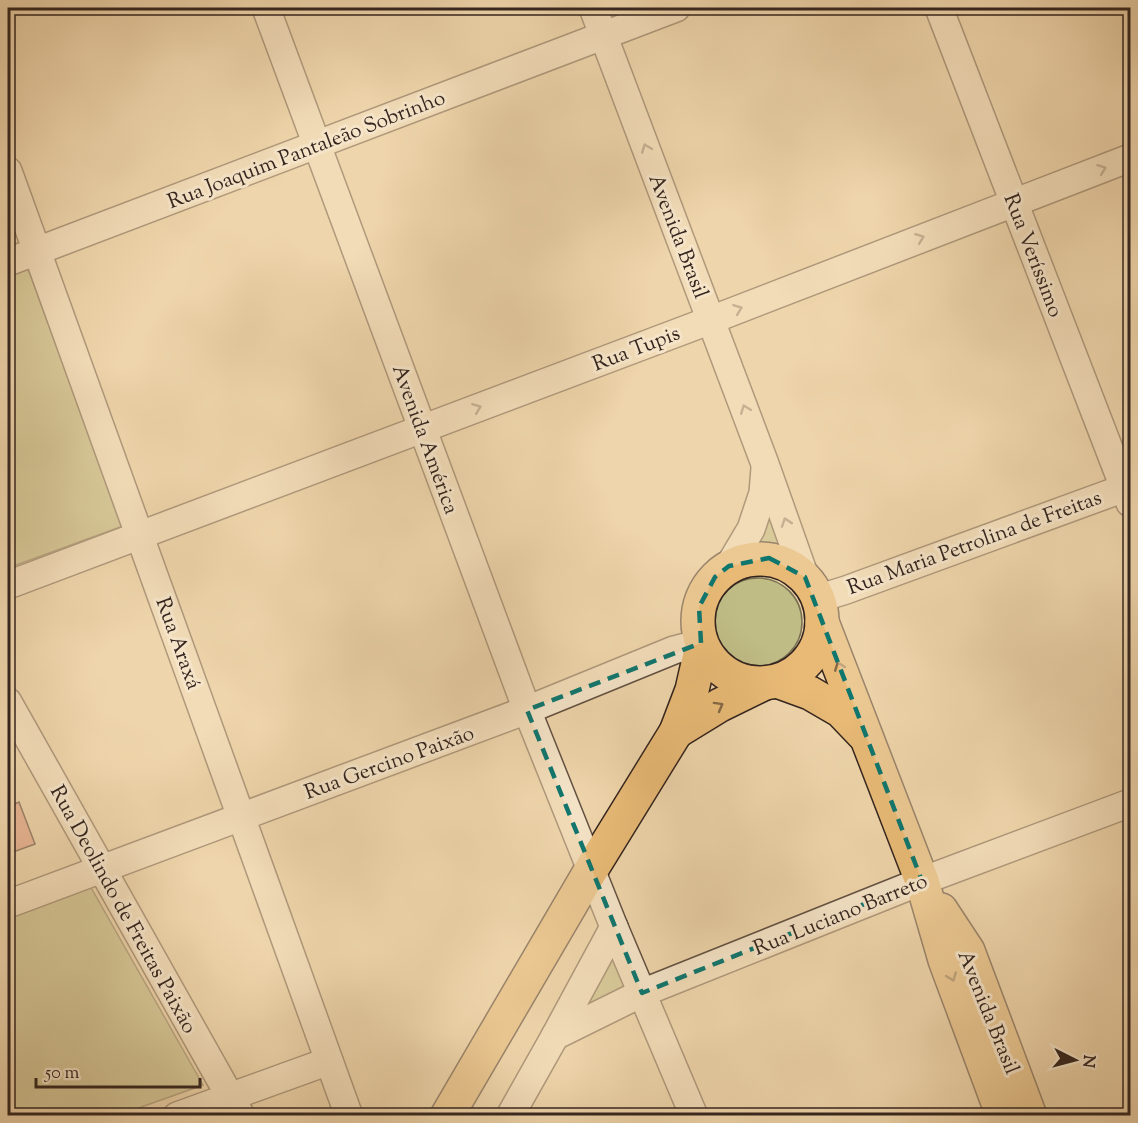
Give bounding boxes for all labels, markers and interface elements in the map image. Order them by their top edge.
street label: Rua Joaquim Pantaleão Sobrinho [163,84,450,218]
one-way arrow [641,143,654,154]
one-way arrow [1096,163,1107,176]
street label: Avenida Brasil [640,170,715,303]
street label: Rua Veríssimo [995,189,1069,322]
one-way arrow [914,233,925,246]
one-way arrow [732,304,743,316]
street label: Rua Tupis [589,319,685,380]
street label: Avenida América [383,361,465,519]
one-way arrow [471,403,482,415]
one-way arrow [739,404,752,415]
street label: Rua Maria Petrolina de Freitas [843,484,1106,604]
one-way arrow [780,517,793,528]
street label: Rua Araxá [147,593,208,694]
one-way arrow [834,661,846,672]
one-way arrow [713,702,723,713]
street label: Rua Gercino Paixão [301,719,479,809]
street label: Rua Deolindo de Freitas Paixão [41,780,203,1040]
street label: Rua Luciano Barreto [749,867,932,965]
street label: Avenida Brasil [949,946,1026,1079]
one-way arrow [944,971,957,982]
north arrow [1045,1030,1105,1090]
scale bar [36,1051,200,1089]
text: N [1075,1054,1100,1069]
text: 50 m [44,1061,80,1087]

